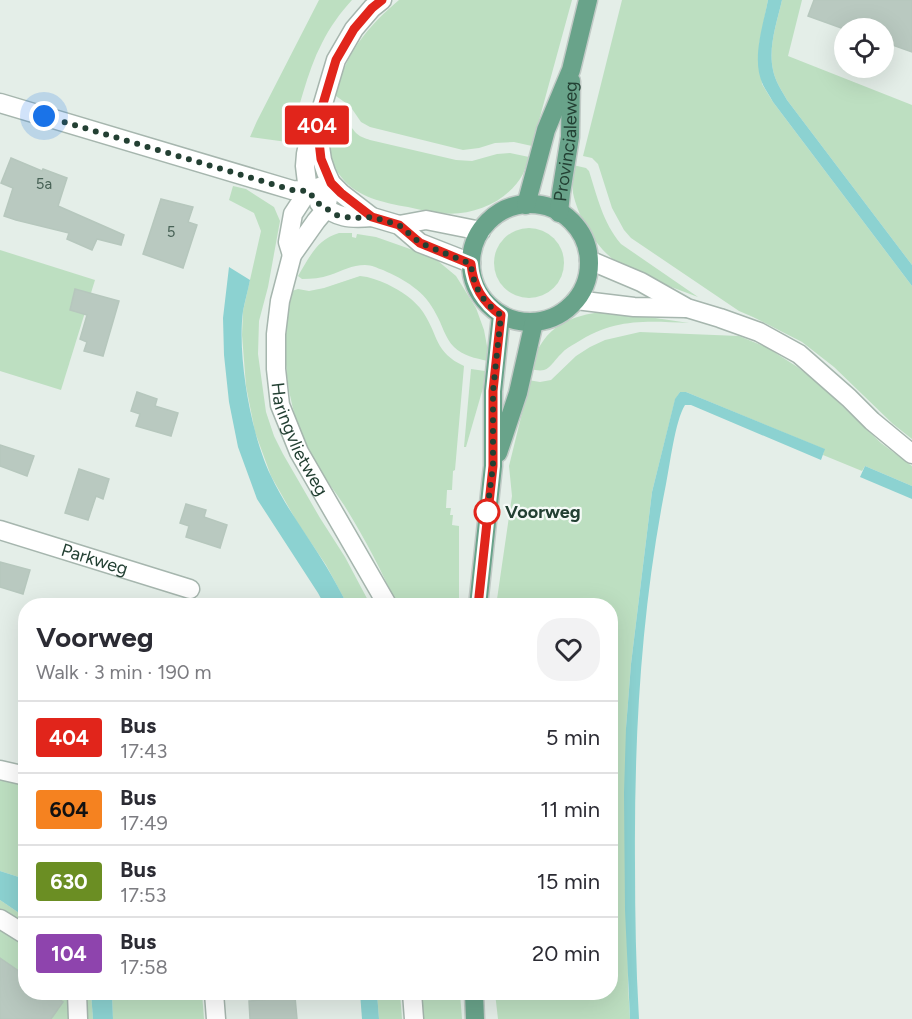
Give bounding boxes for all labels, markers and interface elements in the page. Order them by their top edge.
map controls [834,18,894,78]
button: locate [834,18,894,78]
street label: Provincialeweg [549,81,582,203]
your location [29,101,59,131]
line badge: 404 [282,106,352,144]
text: 404 [297,113,337,138]
house number: 5a [36,175,52,193]
house number: 5 [167,223,175,241]
street label: Haringvlietweg [267,381,333,500]
marker: Voorweg [474,499,500,525]
place label: Voorweg [505,501,581,523]
street label: Parkweg [59,539,131,580]
button: heart [537,618,600,681]
text: Voorweg [36,620,154,654]
text: Walk · 3 min · 190 m [36,660,212,684]
text: Bus [120,712,156,739]
text: 5 min [546,724,600,751]
text: 404 [49,725,89,750]
text: 17:43 [120,739,167,763]
text: Bus [120,784,156,811]
text: 11 min [540,796,600,823]
text: 604 [49,797,89,822]
text: 17:49 [120,811,168,835]
text: Bus [120,856,156,883]
text: 15 min [537,868,600,895]
text: 630 [50,869,88,894]
text: 17:53 [120,883,166,907]
text: Bus [120,928,156,955]
text: 20 min [532,940,600,967]
text: 104 [51,941,87,966]
text: 17:58 [120,955,168,979]

